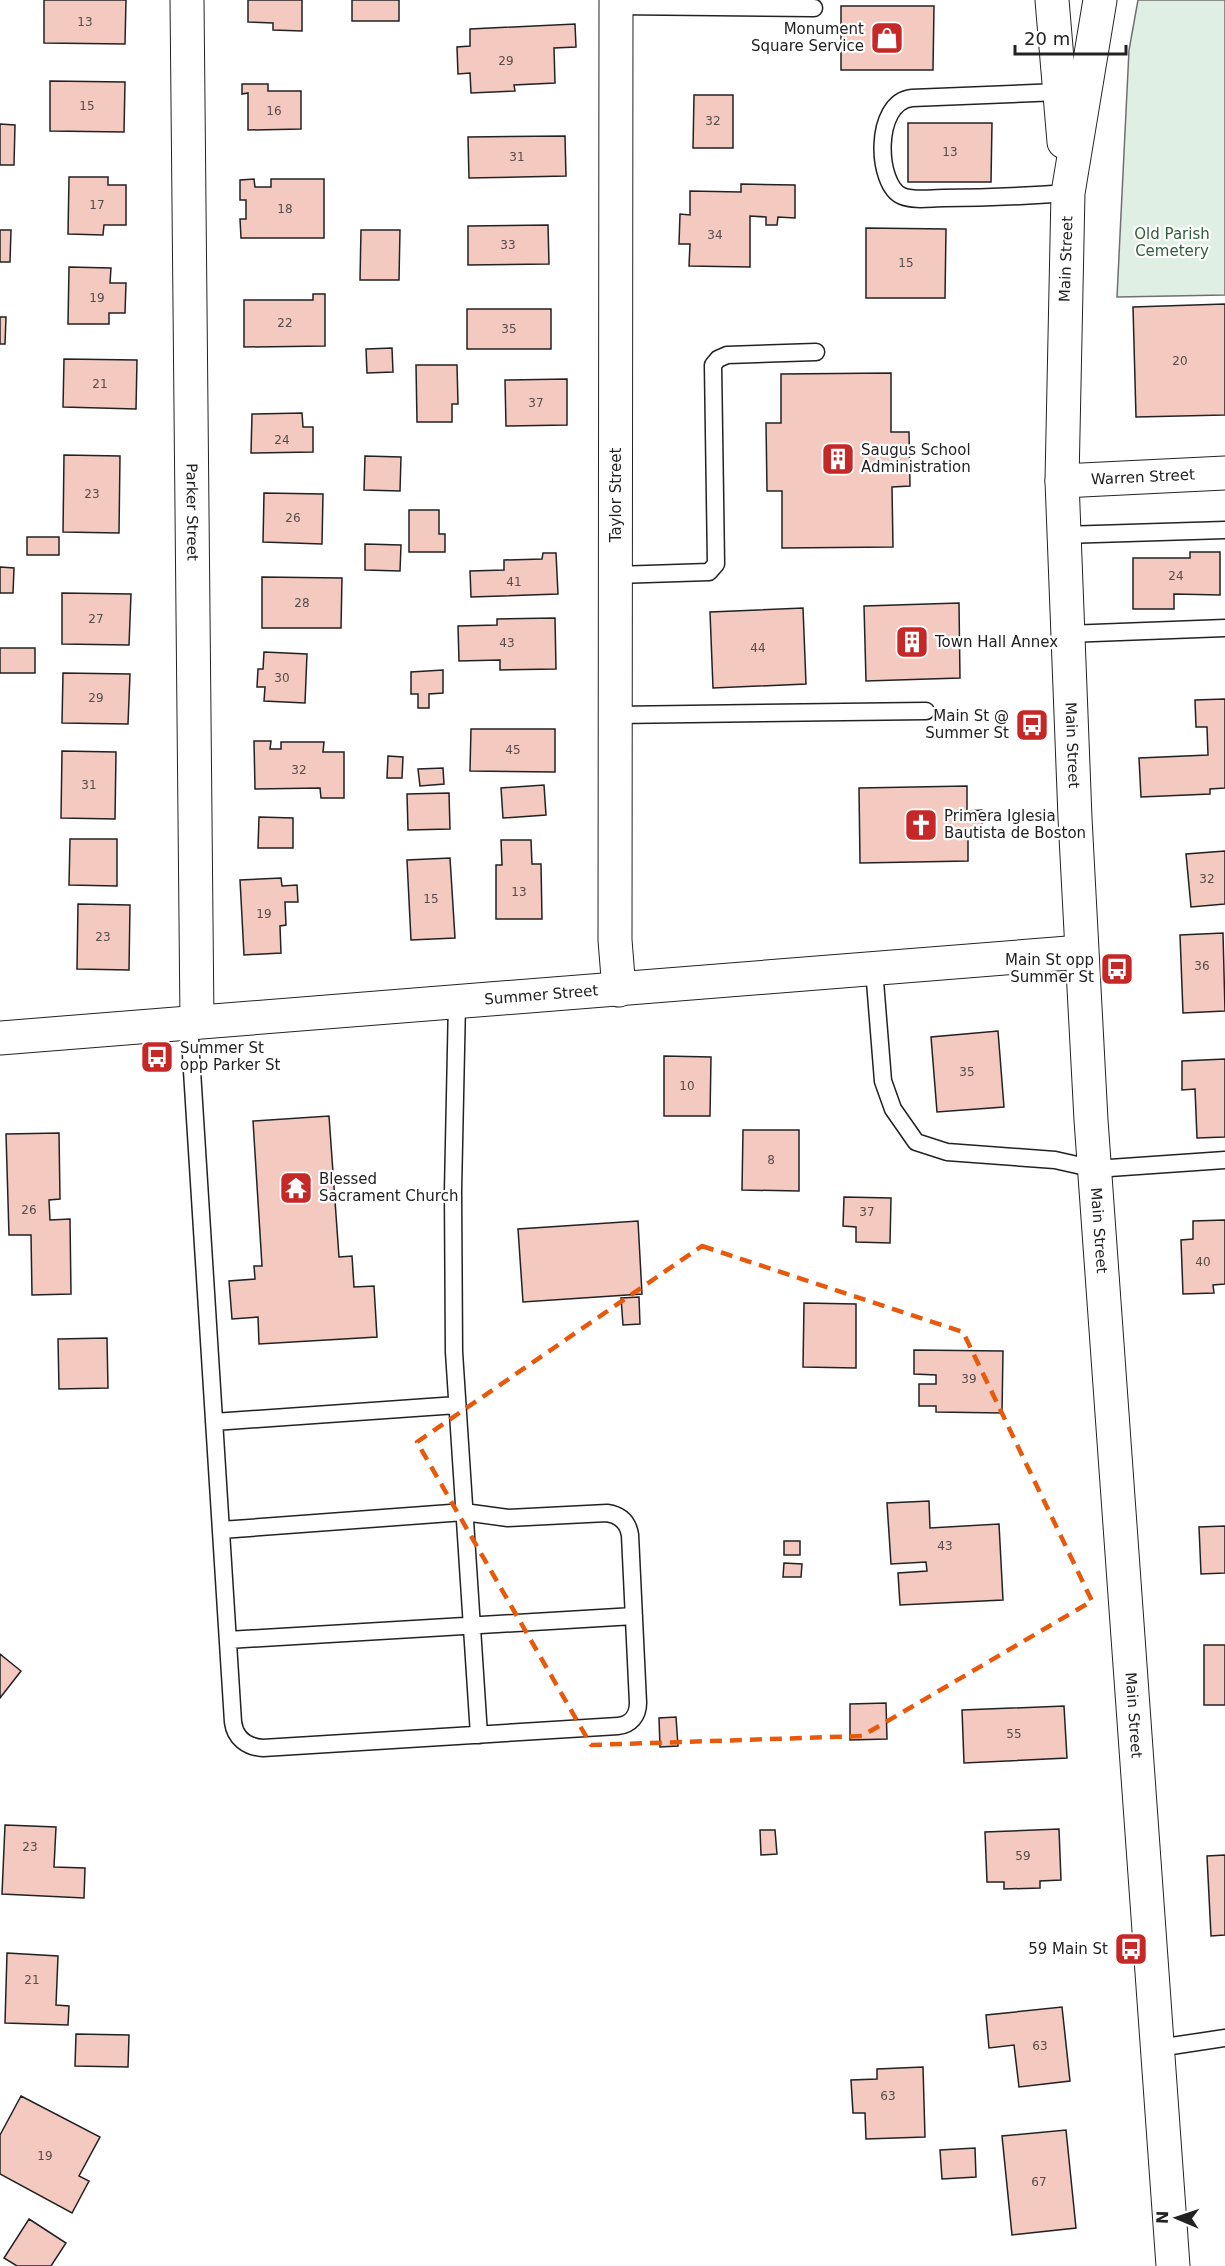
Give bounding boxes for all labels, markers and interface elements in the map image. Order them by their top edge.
house number: 13 [77,15,93,29]
scale bar [1015,18,1126,56]
place label: Monument Square Service [751,20,864,55]
shop icon: Monument Square Service [869,20,905,56]
text: 20 m [1024,28,1070,49]
house number: 29 [498,54,514,68]
house number: 15 [79,99,95,113]
house number: 16 [266,104,282,118]
house number: 32 [705,114,721,128]
house number: 13 [942,145,958,159]
house number: 31 [509,150,525,164]
house number: 17 [89,198,105,212]
house number: 18 [277,202,293,216]
street label: Main Street [1056,216,1077,302]
park label: Old Parish Cemetery [1134,225,1210,260]
house number: 34 [707,228,723,242]
house number: 33 [500,238,516,252]
house number: 15 [898,256,914,270]
house number: 19 [89,291,105,305]
house number: 22 [277,316,293,330]
house number: 35 [501,322,517,336]
house number: 20 [1172,354,1188,368]
house number: 21 [92,377,108,391]
house number: 37 [528,396,544,410]
house number: 24 [274,433,290,447]
building icon: Saugus School Administration [820,441,856,477]
place label: Saugus School Administration [861,441,971,476]
street label: Taylor Street [607,448,625,543]
street label: Parker Street [183,463,201,561]
street label: Warren Street [1091,465,1195,489]
house number: 23 [84,487,100,501]
house number: 26 [285,511,301,525]
house number: 24 [1168,569,1184,583]
house number: 41 [506,575,522,589]
house number: 28 [294,596,310,610]
house number: 27 [88,612,104,626]
building icon: Town Hall Annex [894,624,930,660]
place label: Town Hall Annex [934,633,1058,651]
house number: 43 [499,636,515,650]
house number: 44 [750,641,766,655]
house number: 30 [274,671,290,685]
house number: 29 [88,691,104,705]
street label: Main Street [1062,702,1083,789]
place label: Main St @ Summer St [925,707,1009,742]
bus stop icon: Main St @ Summer St [1014,707,1050,743]
house number: 45 [505,743,521,757]
house number: 32 [291,763,307,777]
house number: 31 [81,778,97,792]
church icon: Primera Iglesia Bautista de Boston [903,807,939,843]
place label: Primera Iglesia Bautista de Boston [944,807,1086,842]
house number: 32 [1199,872,1215,886]
house number: 13 [511,885,527,899]
house number: 15 [423,892,439,906]
house number: 19 [256,907,272,921]
house number: 23 [95,930,111,944]
place label: Main St opp Summer St [1005,951,1094,986]
bus stop icon: Main St opp Summer St [1099,951,1135,987]
house number: 36 [1194,959,1210,973]
street label: Summer Street [484,981,599,1008]
bus stop icon: Summer St opp Parker St [139,1039,175,1075]
place label: Summer St opp Parker St [180,1039,281,1074]
house number: 35 [959,1065,975,1079]
house number: 10 [679,1079,695,1093]
house number: 8 [767,1153,775,1167]
temple icon: Blessed Sacrament Church [278,1170,314,1206]
place label: Blessed Sacrament Church [319,1170,458,1205]
street label: Main Street [1087,1187,1111,1274]
house number: 26 [21,1203,37,1217]
house number: 37 [859,1205,875,1219]
house number: 40 [1195,1255,1211,1269]
house number: 39 [961,1372,977,1386]
house number: 43 [937,1539,953,1553]
street label: Main Street [1122,1671,1146,1759]
house number: 55 [1006,1727,1022,1741]
house number: 23 [22,1840,38,1854]
house number: 59 [1015,1849,1031,1863]
bus stop icon: 59 Main St [1113,1931,1149,1967]
place label: 59 Main St [1028,1940,1108,1958]
house number: 21 [24,1973,40,1987]
house number: 63 [1032,2039,1048,2053]
house number: 63 [880,2089,896,2103]
house number: 19 [37,2149,53,2163]
house number: 67 [1031,2175,1047,2189]
north arrow [1147,2188,1207,2248]
text: N [1153,2210,1172,2225]

